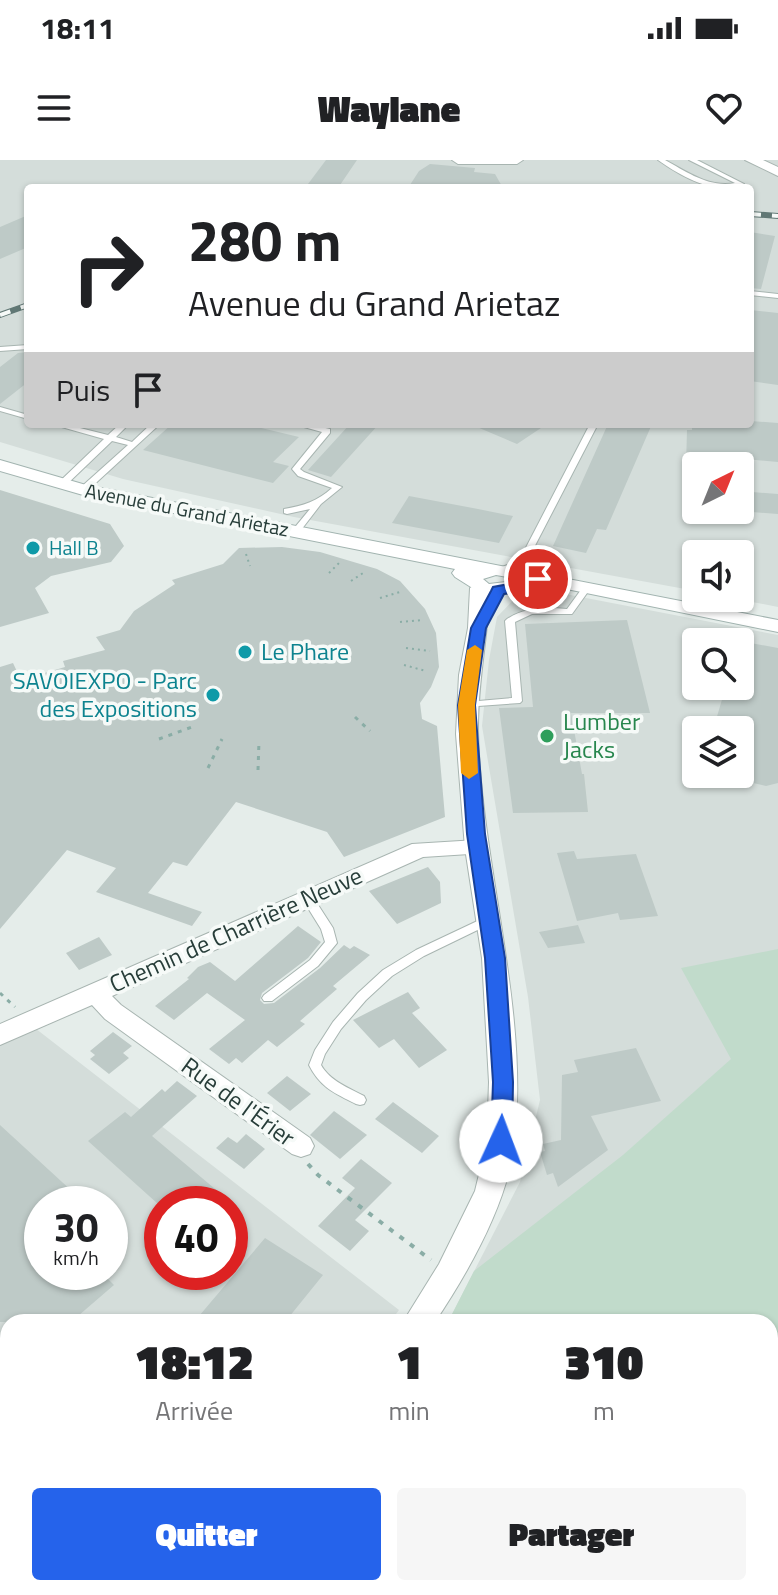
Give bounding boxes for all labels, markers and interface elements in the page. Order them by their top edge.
text: 18:11 [40,5,115,51]
text: Waylane [318,81,460,136]
icon: menu [32,86,76,130]
icon: heart [702,86,746,130]
text: 280 m [188,198,341,283]
icon: right [56,216,160,320]
text: Avenue du Grand Arietaz [188,275,561,330]
text: Puis [56,367,110,413]
icon: arrive [126,368,170,412]
north arrow [682,452,754,524]
map controls [682,452,754,788]
street label: Avenue du Grand Arietaz [83,475,292,544]
place label: Hall B [49,532,98,563]
marker: Hall B [24,539,42,557]
button: sound [682,540,754,612]
pin [504,545,572,613]
icon: arrive [516,557,560,601]
button: search [682,628,754,700]
place label: Le Phare [261,633,349,669]
marker: Le Phare [236,643,254,661]
place label: SAVOIEXPO - Parc des Expositions [13,662,197,726]
marker: SAVOIEXPO - Parc des Expositions [204,686,222,704]
place label: Lumber Jacks [563,703,640,767]
button: layers [682,716,754,788]
marker: Lumber Jacks [538,727,556,745]
street label: Chemin de Charrière Neuve [103,857,368,1001]
street label: Rue de l'Érier [174,1048,303,1155]
position arrow [459,1099,543,1183]
speed limit sign: 40 [144,1186,248,1290]
text: 30 [54,1197,98,1258]
text: km/h [53,1242,99,1273]
text: 18:12 [134,1325,254,1398]
text: 1 [396,1325,422,1398]
text: 310 [564,1325,644,1398]
text: Arrivée [155,1391,233,1430]
text: min [388,1391,430,1430]
text: m [593,1391,615,1430]
button: Quitter [32,1488,381,1580]
button: Partager [397,1488,746,1580]

